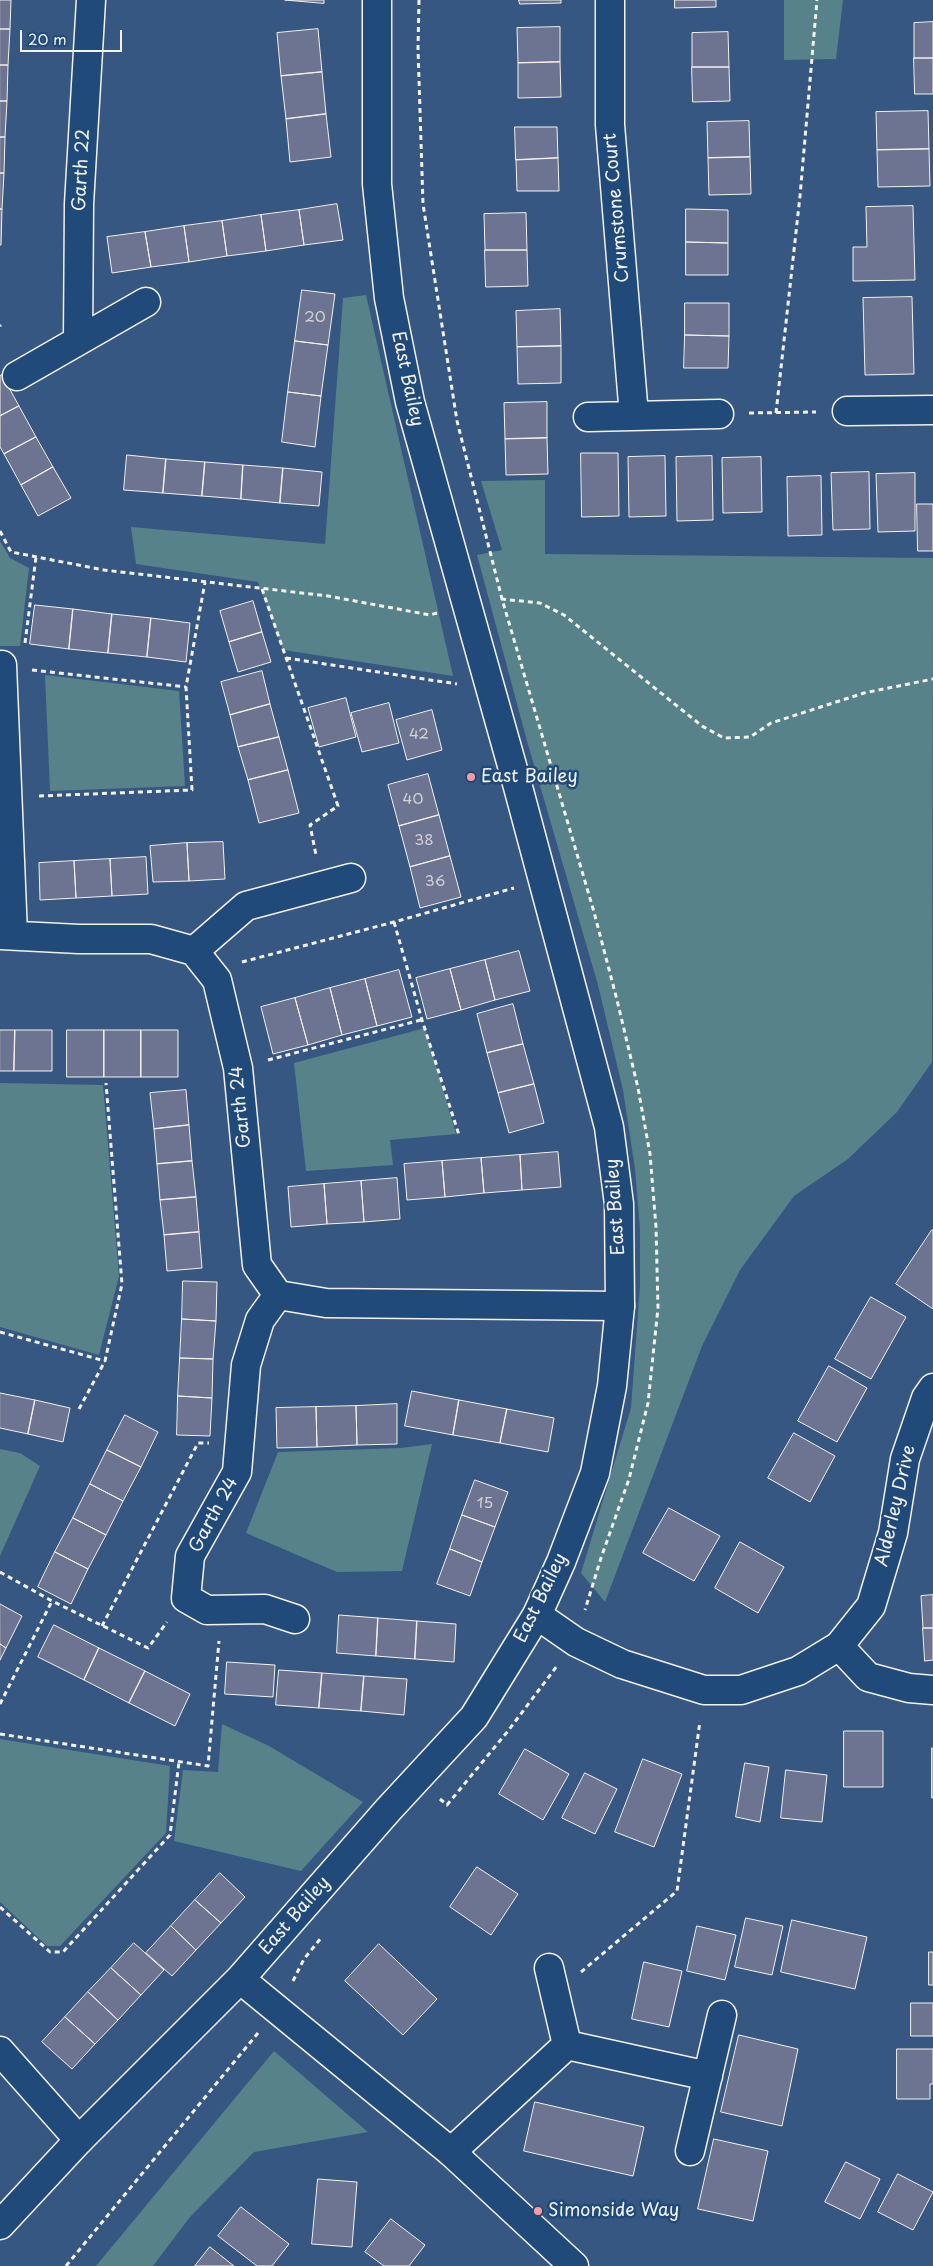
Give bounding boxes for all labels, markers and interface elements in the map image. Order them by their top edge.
scale bar [22,20,125,52]
text: 20 m [28,27,67,50]
street label: Garth 22 [69,128,95,212]
street label: Crumstone Court [600,132,634,284]
house number: 20 [304,309,326,327]
street label: East Bailey [386,329,428,429]
house number: 42 [409,726,429,744]
place label: East Bailey [481,766,578,788]
marker: East Bailey [465,771,477,783]
house number: 40 [403,791,423,809]
house number: 38 [414,832,434,850]
house number: 36 [425,873,445,891]
street label: Garth 24 [226,1065,256,1149]
street label: East Bailey [602,1158,630,1256]
street label: Alderley Drive [872,1443,920,1569]
street label: Garth 24 [185,1474,243,1556]
house number: 15 [477,1495,493,1513]
street label: East Bailey [510,1550,572,1646]
street label: East Bailey [255,1872,335,1960]
place label: Simonside Way [548,2200,679,2222]
marker: Simonside Way [532,2205,544,2217]

